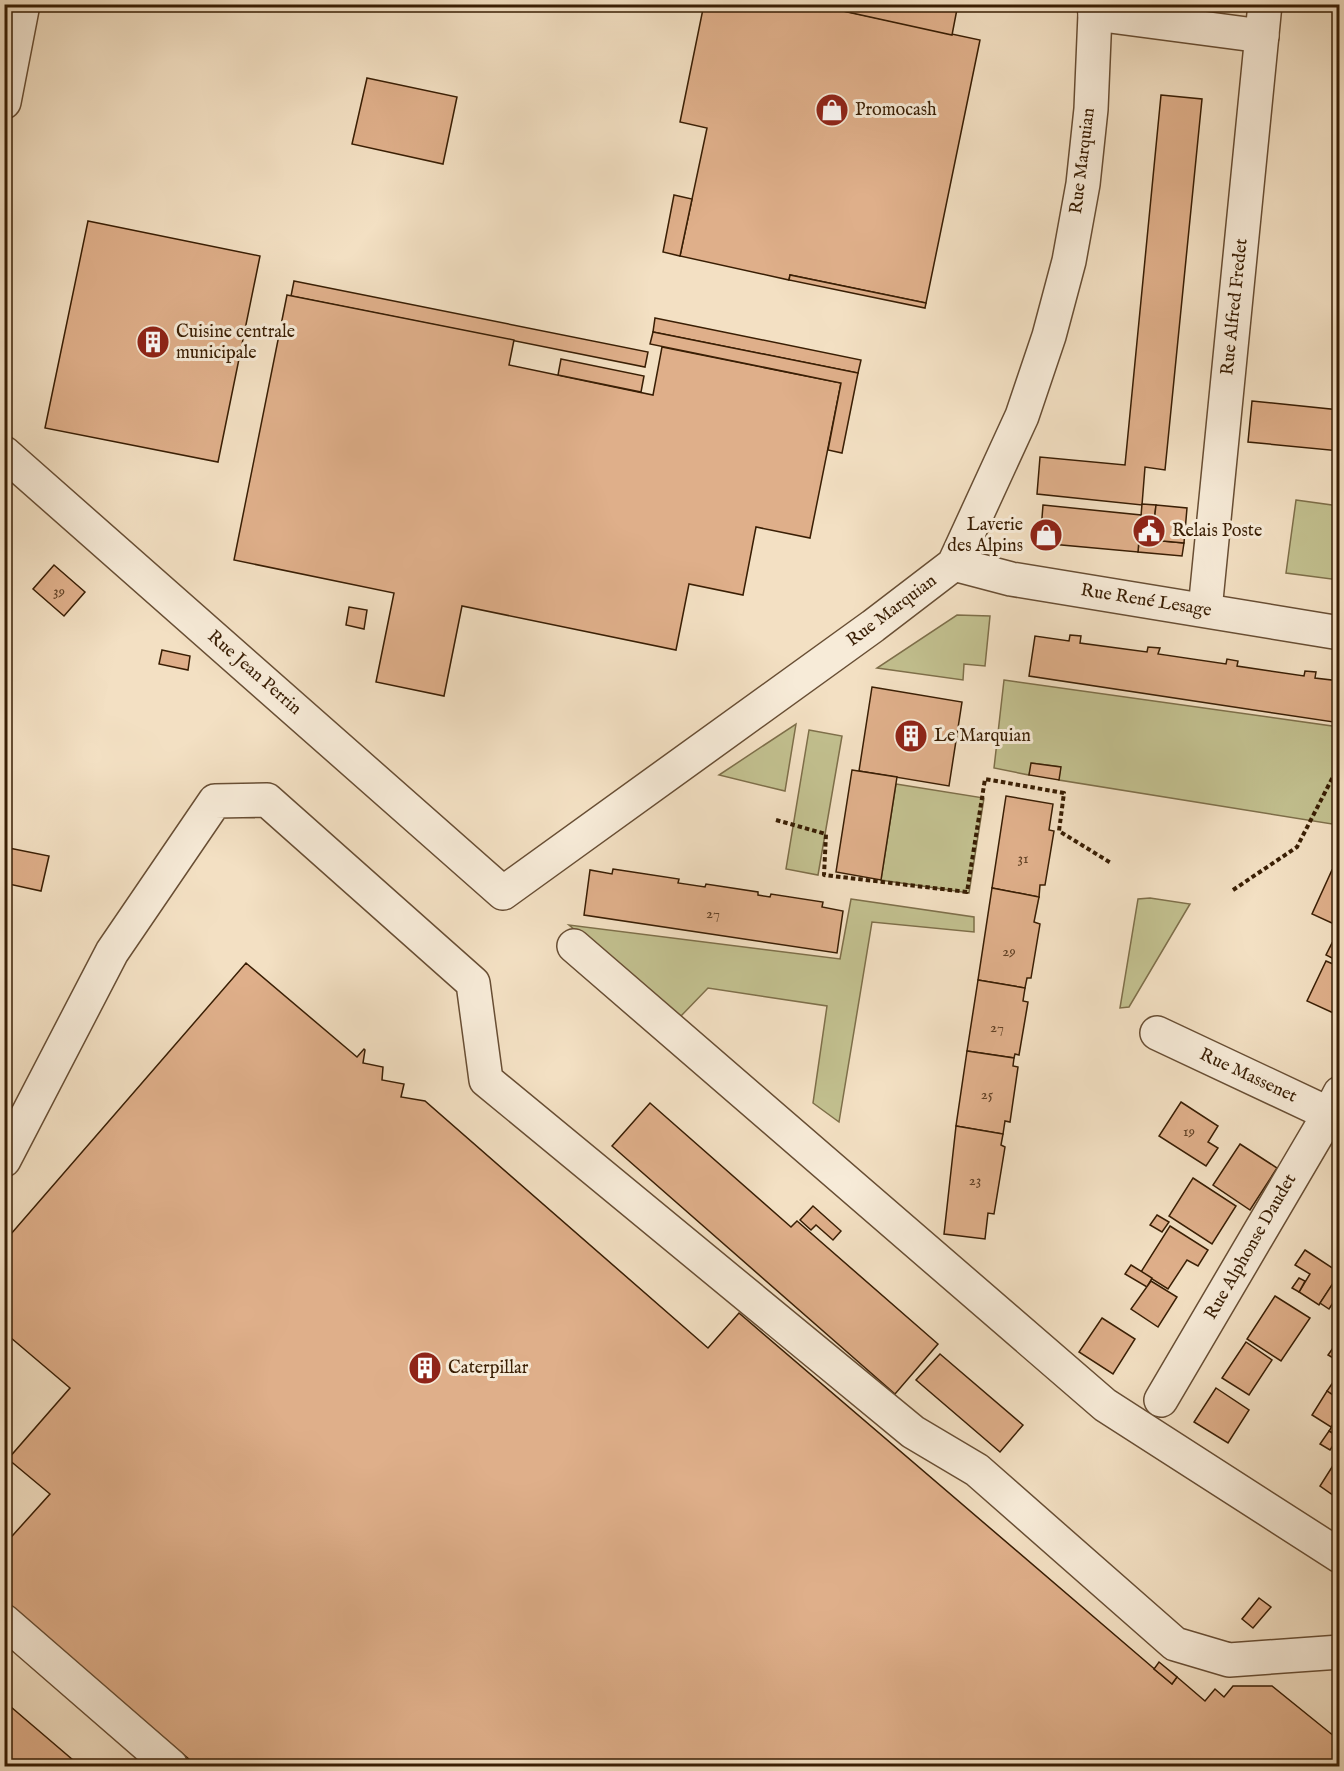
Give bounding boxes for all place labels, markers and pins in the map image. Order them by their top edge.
shop icon: Promocash [814,92,850,128]
place label: Promocash [855,99,937,122]
place label: Cuisine centrale municipale [176,321,295,365]
building icon: Cuisine centrale municipale [135,324,171,360]
public building icon: Relais Poste [1131,513,1167,549]
place label: Laverie des Alpins [947,514,1023,558]
shop icon: Laverie des Alpins [1028,517,1064,553]
place label: Relais Poste [1172,520,1262,543]
building icon: Le Marquian [893,718,929,754]
place label: Le Marquian [934,725,1031,748]
building icon: Caterpillar [407,1350,443,1386]
place label: Caterpillar [448,1357,529,1380]

